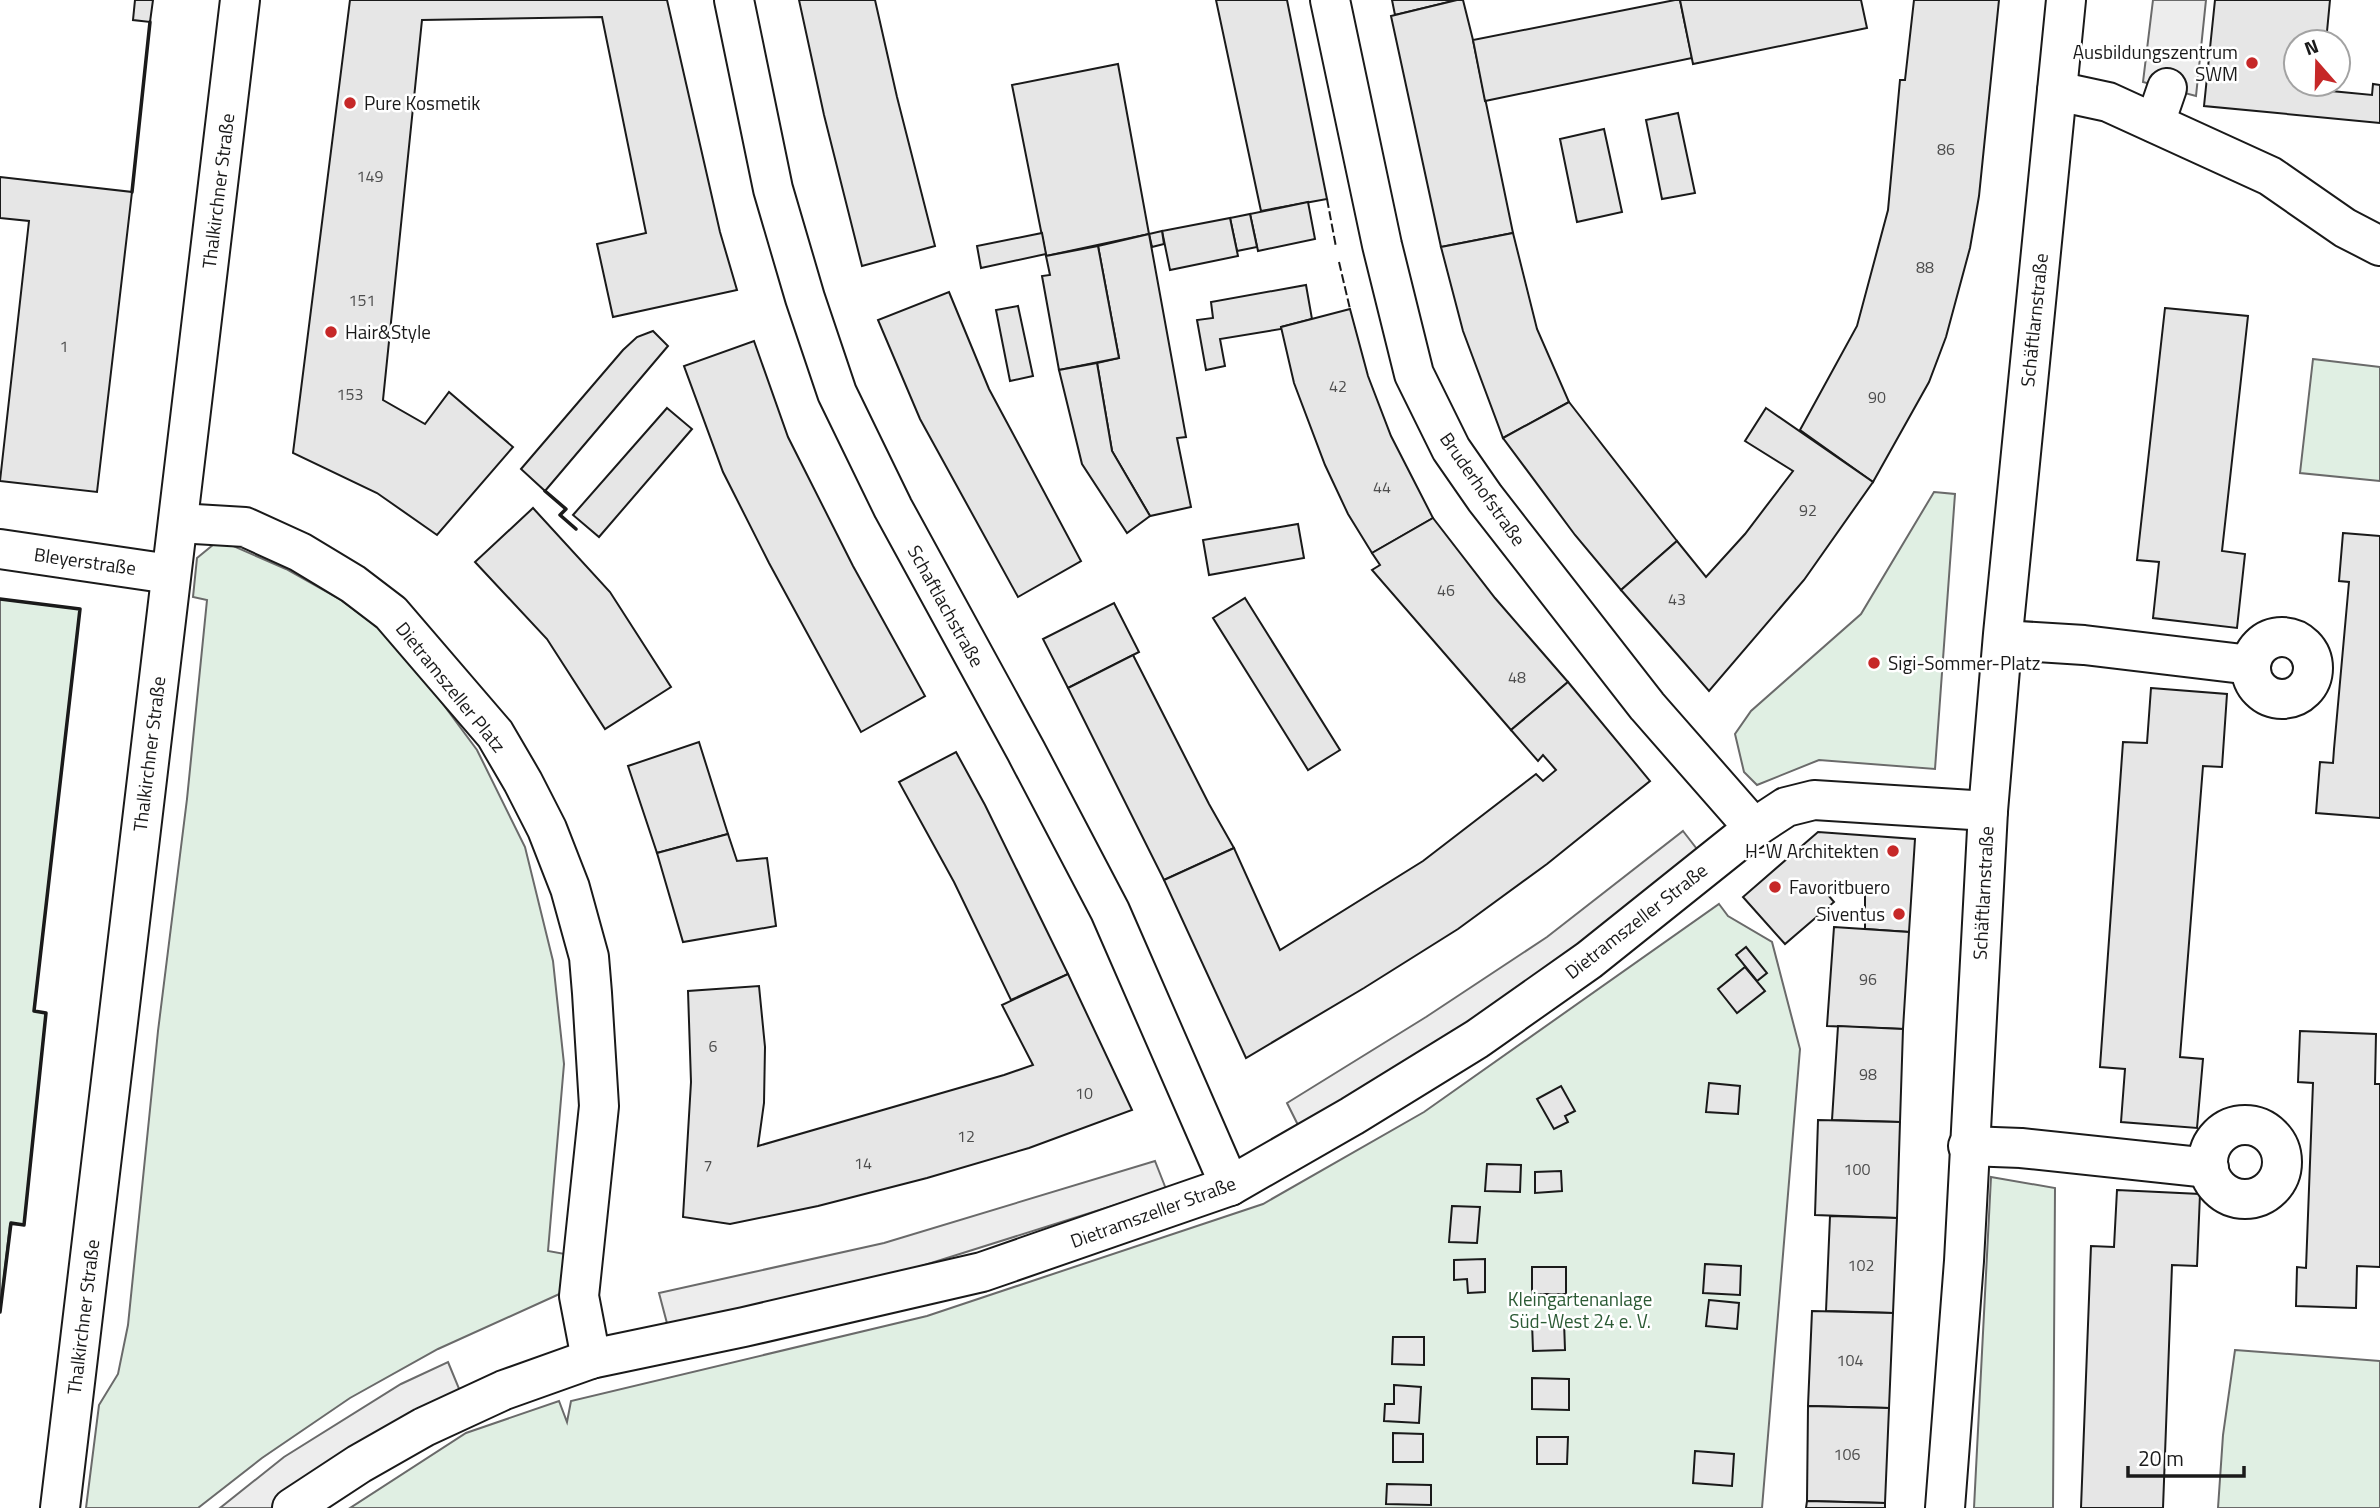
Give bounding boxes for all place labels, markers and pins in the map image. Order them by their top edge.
place label: Ausbildungszentrum SWM [2073,37,2238,88]
marker: Ausbildungszentrum SWM [2244,55,2260,71]
place label: Pure Kosmetik [364,88,480,117]
marker: Pure Kosmetik [342,95,358,111]
place label: Hair&Style [345,317,431,346]
marker: Hair&Style [323,324,339,340]
place label: Sigi-Sommer-Platz [1888,648,2040,677]
marker: Sigi-Sommer-Platz [1866,655,1882,671]
place label: H-W Architekten [1745,836,1879,865]
marker: H-W Architekten [1885,843,1901,859]
place label: Favoritbuero [1789,872,1890,901]
marker: Favoritbuero [1767,879,1783,895]
place label: Siventus [1816,899,1885,928]
marker: Siventus [1891,906,1907,922]

